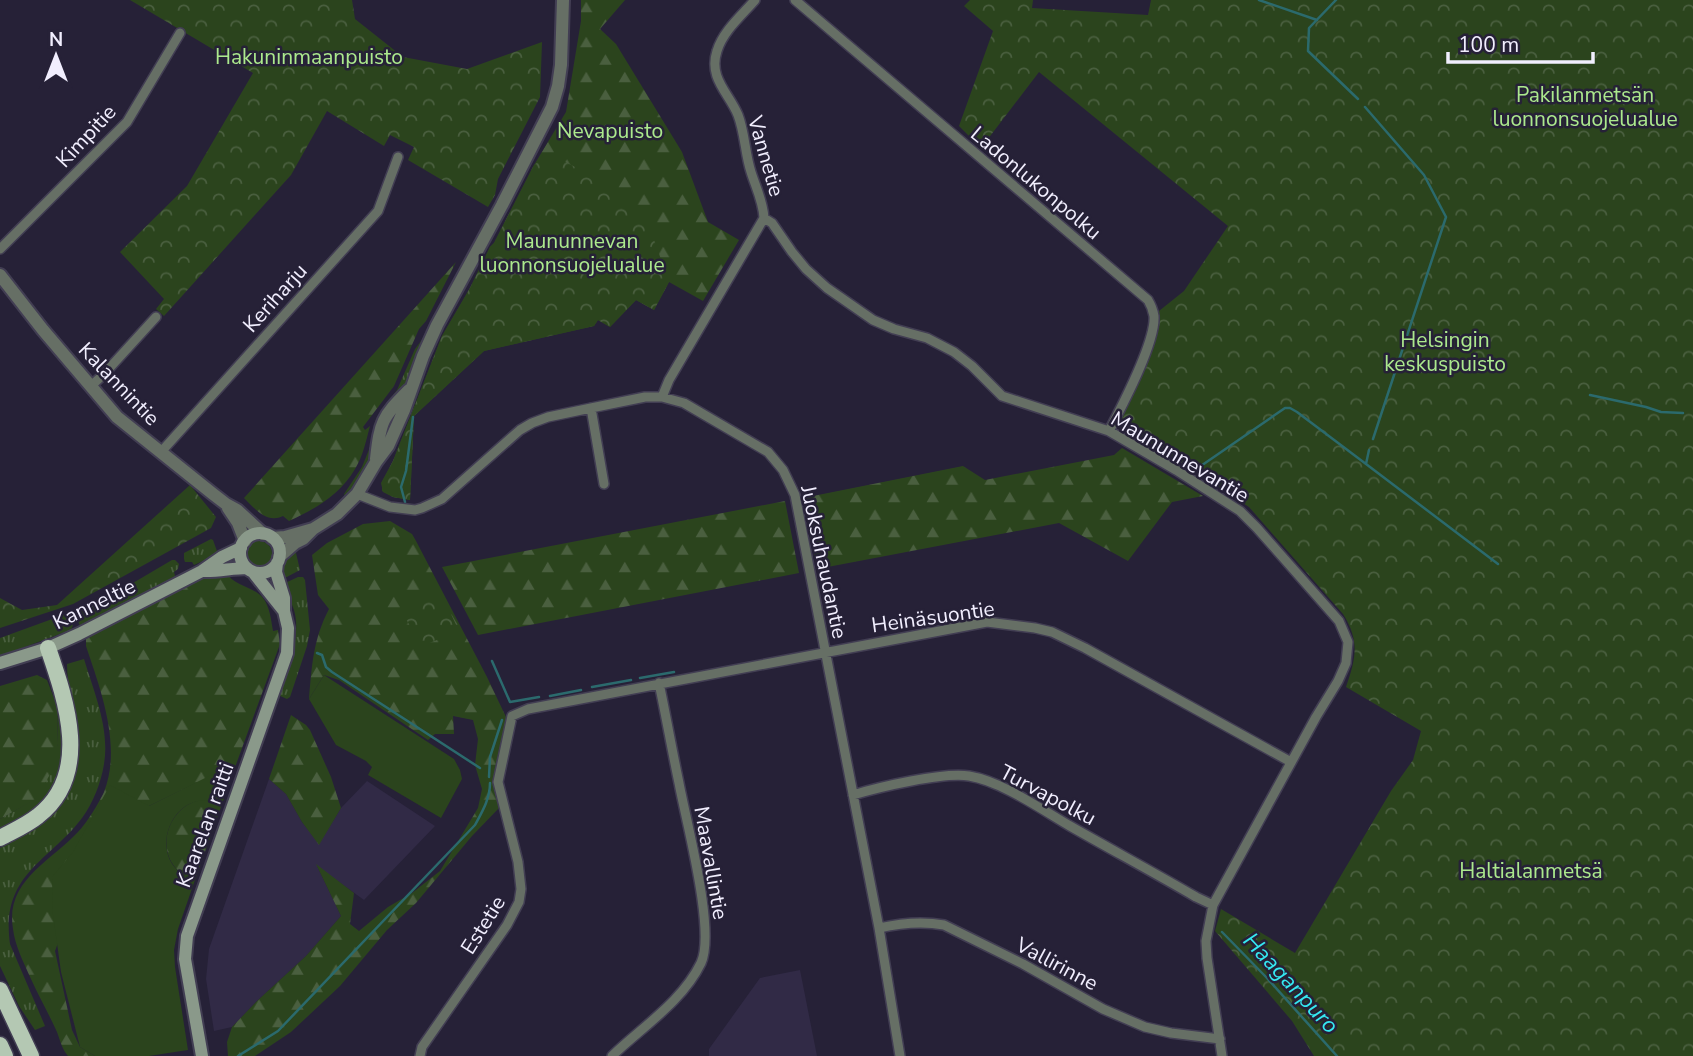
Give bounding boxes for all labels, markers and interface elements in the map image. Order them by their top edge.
north arrow [21,21,91,91]
scale bar [1448,21,1593,65]
text: N [49,27,63,53]
text: 100 m [1458,31,1519,59]
park label: Hakuninmaanpuisto [215,43,403,71]
park label: Pakilanmetsän luonnonsuojelualue [1492,81,1678,133]
street label: Kimpitie [50,98,122,174]
street label: Vannetie [741,111,791,200]
park label: Nevapuisto [557,117,663,145]
street label: Ladonlukonpolku [965,120,1107,246]
park label: Maununnevan luonnonsuojelualue [479,227,665,279]
street label: Keriharju [237,258,313,338]
park label: Helsingin keskuspuisto [1384,326,1506,378]
street label: Kalannintie [72,336,166,432]
street label: Maununnevantie [1106,405,1254,509]
street label: Juoksuhaudantie [794,482,854,641]
street label: Kanneltie [48,572,140,636]
street label: Heinäsuontie [870,595,996,639]
street label: Turvapolku [995,758,1101,832]
street label: Kaarelan raitti [169,759,241,891]
street label: Maavallintie [687,804,735,922]
park label: Haltialanmetsä [1459,857,1603,885]
street label: Estetie [454,890,512,960]
water label: Haaganpuro [1236,926,1346,1040]
street label: Vallirinne [1010,930,1103,997]

